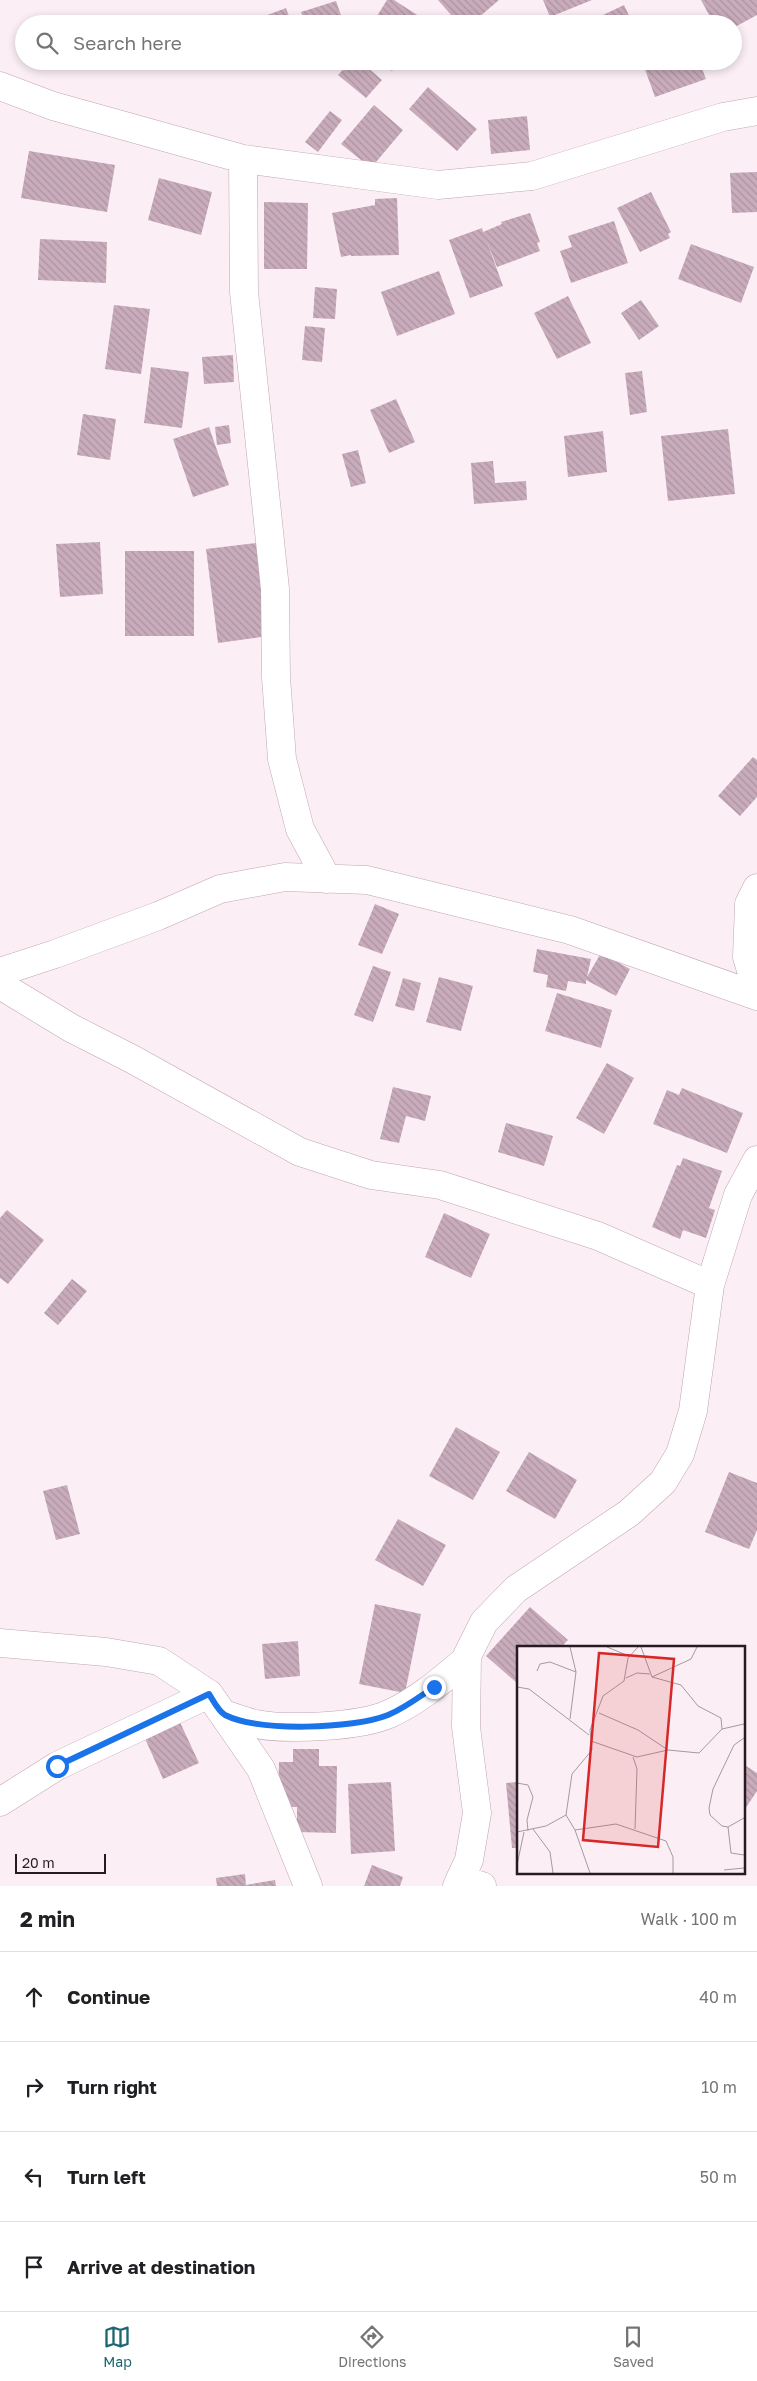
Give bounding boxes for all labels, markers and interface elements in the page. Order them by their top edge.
search box [15,15,742,70]
icon: search [33,29,61,57]
text: Search here [73,31,182,54]
inset map [517,1646,744,1874]
route end [423,1676,446,1699]
route start [46,1755,69,1778]
scale bar [15,1851,106,1874]
text: 20 m [22,1854,55,1871]
text: 2 min [20,1906,75,1932]
text: Walk · 100 m [641,1909,737,1929]
icon: ahead [20,1983,48,2011]
text: Continue [67,1985,150,2008]
text: 40 m [699,1987,737,2007]
icon: right [20,2073,48,2101]
text: Turn right [67,2075,157,2098]
text: 10 m [701,2077,737,2097]
icon: left [20,2163,48,2191]
text: Turn left [67,2165,146,2188]
text: 50 m [700,2167,737,2187]
icon: arrive [20,2253,48,2281]
text: Arrive at destination [67,2255,255,2278]
tab: Map [103,2323,132,2370]
tab: Directions [338,2323,407,2370]
tab: Saved [613,2323,654,2370]

